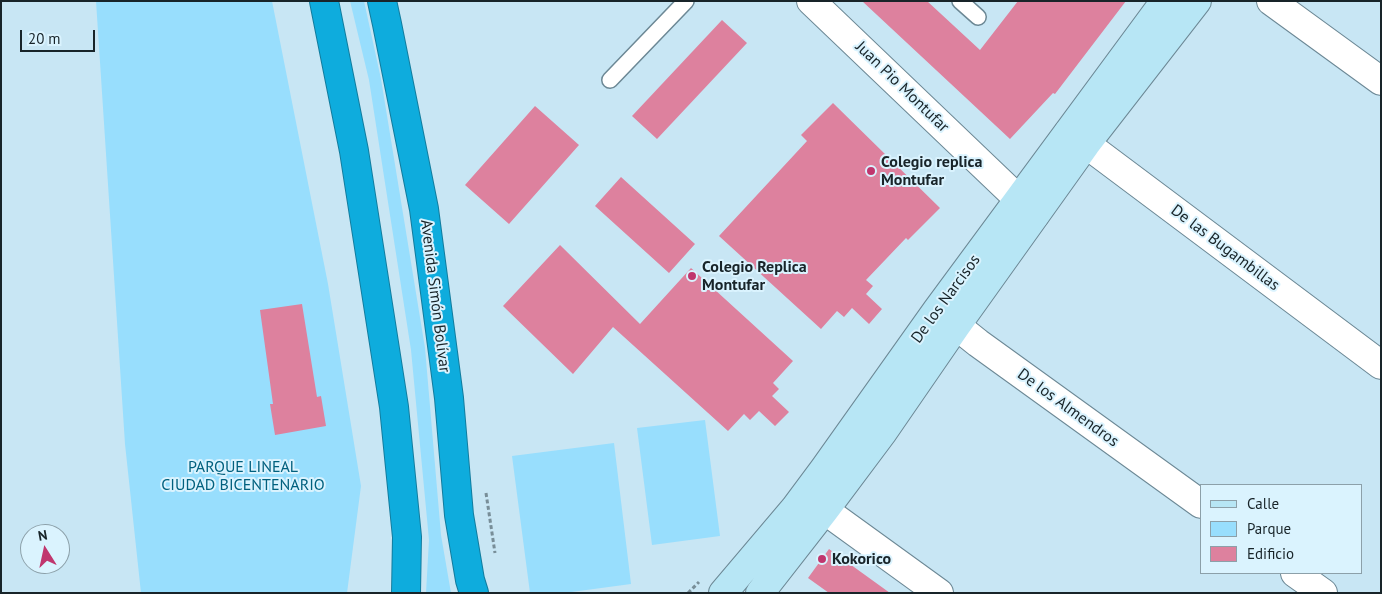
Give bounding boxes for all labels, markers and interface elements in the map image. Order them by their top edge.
scale bar [22,20,98,52]
text: 20 m [28,29,61,48]
street label: Juan Pio Montufar [851,37,953,137]
place label: Colegio replica Montufar [881,152,982,190]
marker: Colegio replica Montufar [865,165,877,177]
street label: De las Bugambillas [1167,201,1283,295]
street label: Avenida Simón Bolívar [416,219,454,373]
street label: De los Narcisos [907,251,985,347]
place label: Colegio Replica Montufar [702,257,807,295]
marker: Colegio Replica Montufar [686,270,698,282]
street label: De los Almendros [1014,365,1122,451]
park label: PARQUE LINEAL CIUDAD BICENTENARIO [161,457,325,495]
legend [1200,484,1362,574]
text: Calle [1247,494,1279,513]
text: Parque [1247,519,1291,538]
north arrow [20,524,70,574]
text: N [36,526,49,545]
text: Edificio [1247,544,1294,563]
place label: Kokorico [832,549,891,569]
marker: Kokorico [816,553,828,565]

